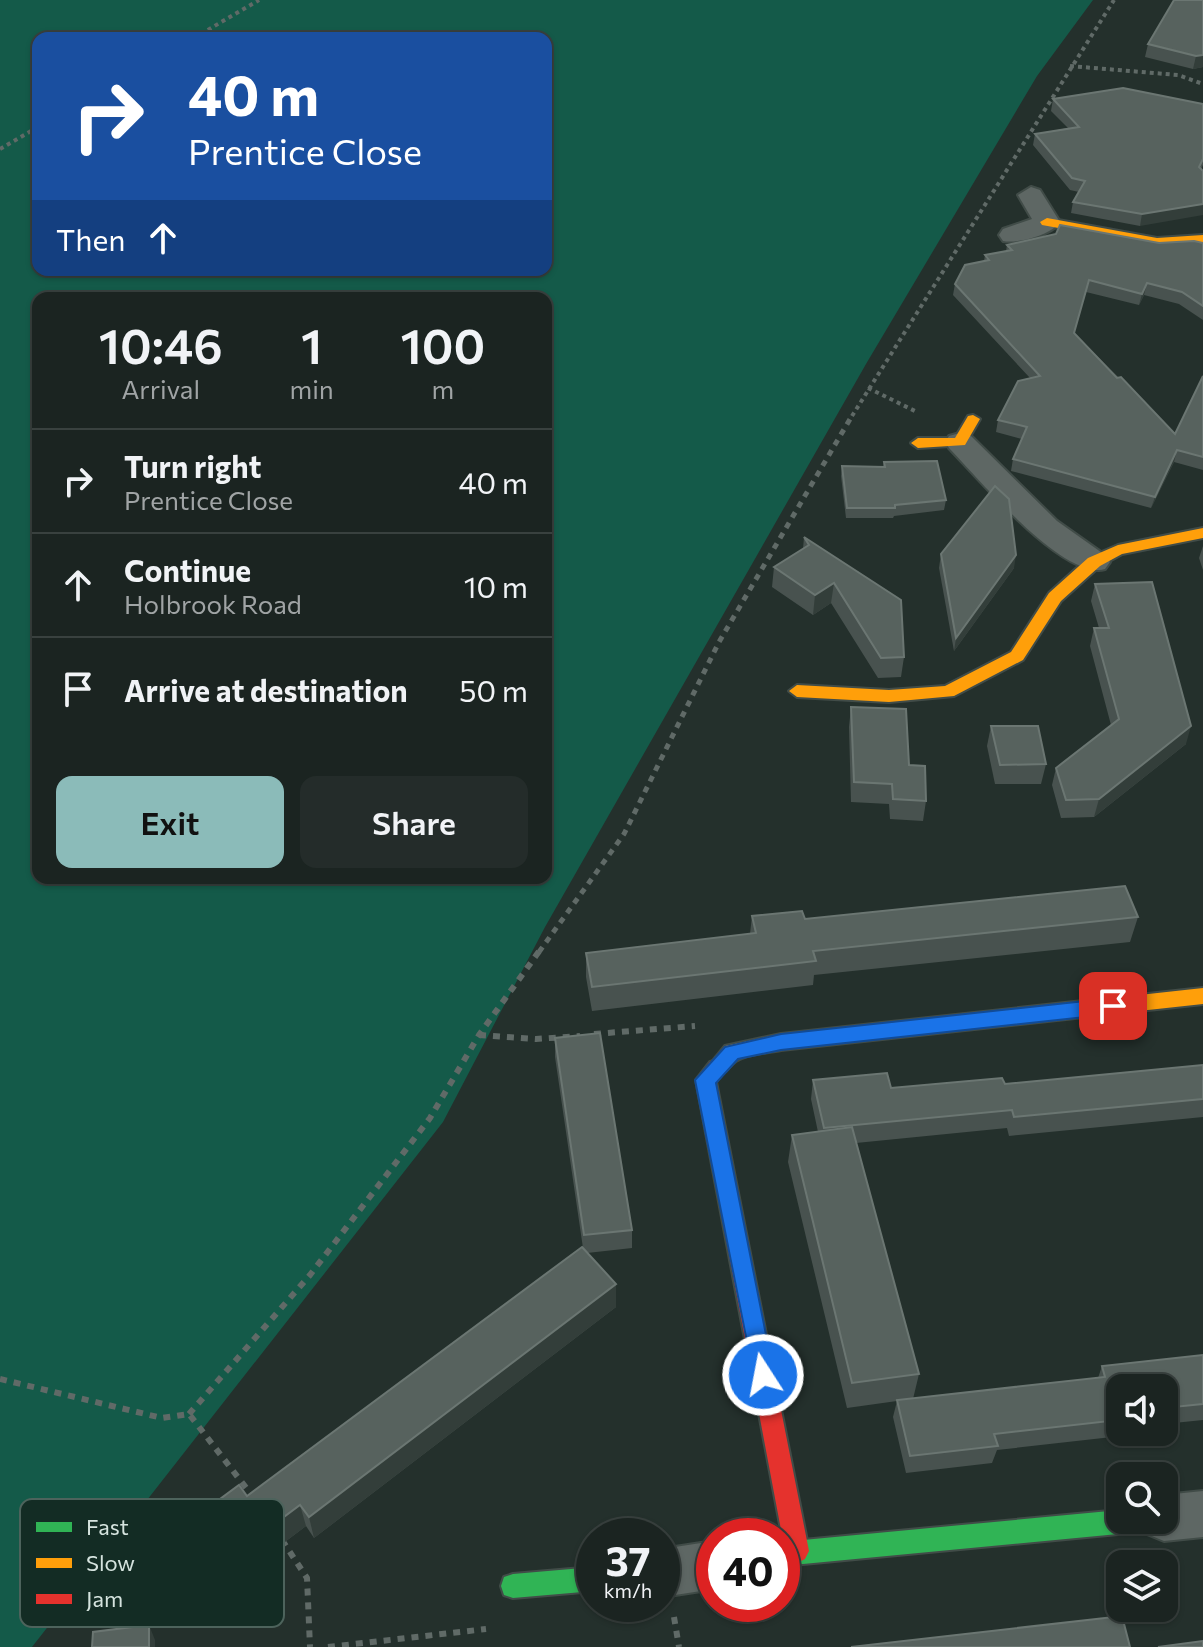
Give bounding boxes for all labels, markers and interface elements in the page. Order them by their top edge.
text: 40 m [188,59,319,128]
icon: right [56,64,160,168]
text: Prentice Close [188,128,422,172]
icon: ahead [141,216,185,260]
text: Then [56,220,125,257]
text: 10:46 [99,315,223,374]
text: 1 [301,315,322,374]
text: 100 [400,315,485,374]
text: Arrival [121,373,200,404]
text: min [289,373,334,404]
text: m [432,373,454,404]
text: Turn right [124,447,261,484]
icon: right [56,459,100,503]
text: 40 m [459,463,528,500]
text: Prentice Close [124,484,293,515]
text: Continue [124,551,251,588]
icon: ahead [56,563,100,607]
text: 10 m [464,567,528,604]
text: Holbrook Road [124,588,302,619]
icon: arrive [56,667,100,711]
text: Arrive at destination [124,671,408,708]
text: 50 m [459,671,528,708]
button: Exit [56,776,284,868]
button: Share [300,776,528,868]
pin [1079,972,1147,1040]
icon: arrive [1091,984,1135,1028]
position arrow [721,1333,805,1417]
map controls [1106,1374,1178,1622]
button: sound [1106,1374,1178,1446]
button: search [1106,1462,1178,1534]
legend [20,1499,284,1627]
text: Fast [86,1513,129,1540]
speed limit sign: 40 [696,1518,800,1622]
text: 37 [606,1535,650,1584]
text: Slow [86,1549,135,1576]
button: layers [1106,1550,1178,1622]
text: km/h [604,1578,652,1602]
text: Jam [86,1585,123,1612]

